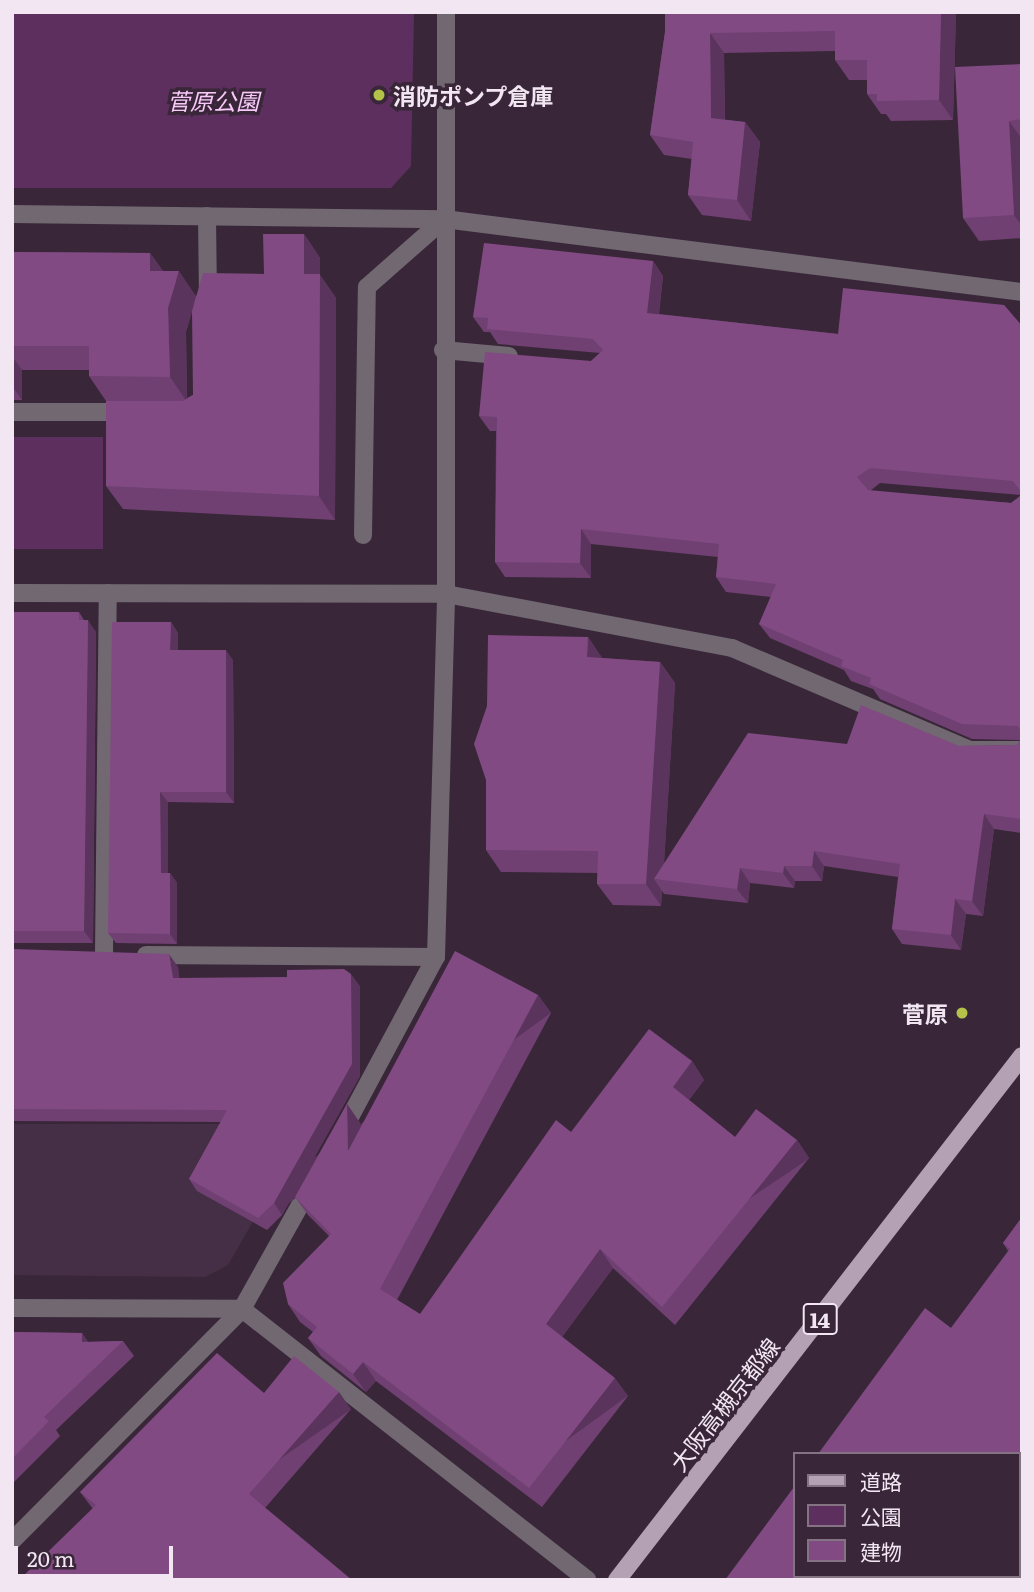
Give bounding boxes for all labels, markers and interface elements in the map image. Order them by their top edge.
place label: 消防ポンプ倉庫 [393,81,554,109]
park label: 菅原公園 [167,86,259,114]
marker: 消防ポンプ倉庫 [371,87,387,103]
place label: 菅原 [902,999,948,1027]
marker: 菅原 [954,1005,970,1021]
road number: 14 [802,1302,838,1336]
street label: 大阪高槻京都線 [664,1332,784,1476]
legend [792,1452,1020,1578]
text: 道路 [860,1465,902,1496]
text: 公園 [860,1500,902,1531]
scale bar [18,1532,177,1576]
text: 建物 [860,1535,902,1566]
text: 20 m [27,1542,74,1573]

